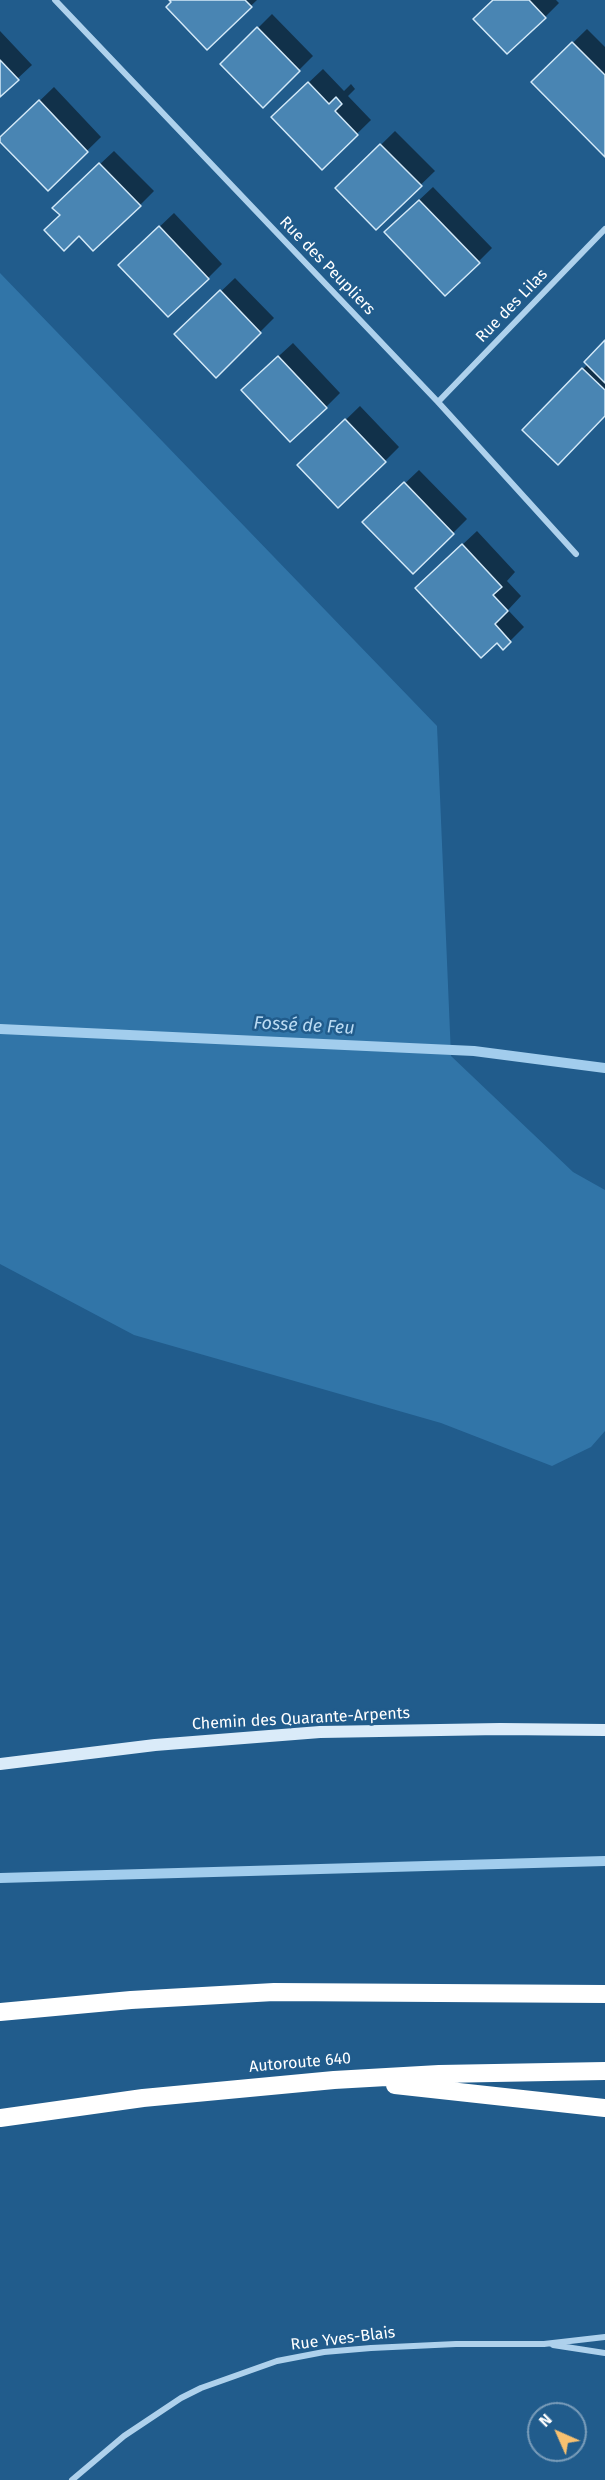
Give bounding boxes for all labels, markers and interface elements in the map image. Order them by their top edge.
street label: Rue des Peupliers [275,213,379,319]
street label: Rue des Lilas [472,265,552,347]
water label: Fossé de Feu [253,1013,355,1039]
street label: Chemin des Quarante-Arpents [192,1704,410,1734]
street label: Autoroute 640 [248,2049,352,2077]
street label: Rue Yves-Blais [290,2323,396,2355]
north arrow [527,2402,587,2462]
text: N [535,2410,556,2431]

